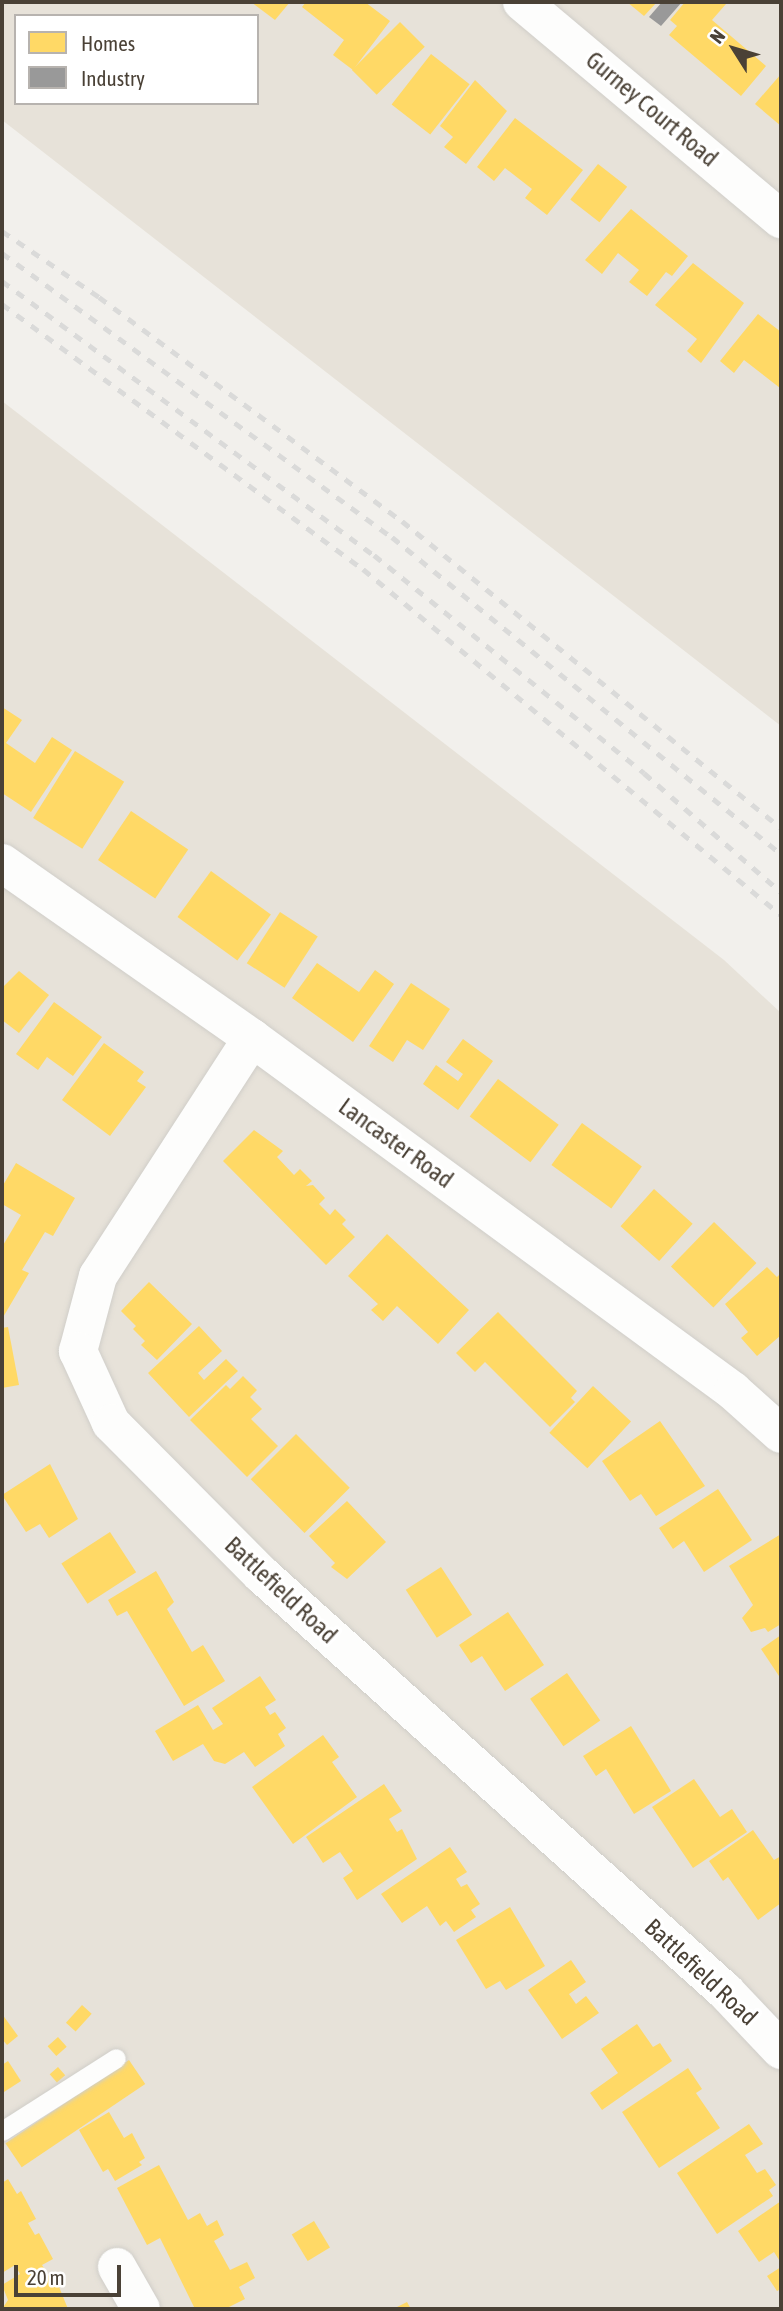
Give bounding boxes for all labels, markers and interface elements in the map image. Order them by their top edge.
legend [14,14,259,105]
north arrow [699,14,769,84]
text: N [705,25,729,47]
text: Homes [81,31,135,55]
street label: Gurney Court Road [580,45,724,173]
text: Industry [81,66,145,90]
street label: Lancaster Road [333,1092,459,1194]
street label: Battlefield Road [219,1531,343,1649]
street label: Battlefield Road [639,1913,763,2031]
scale bar [18,2252,124,2296]
text: 20 m [27,2265,65,2289]

